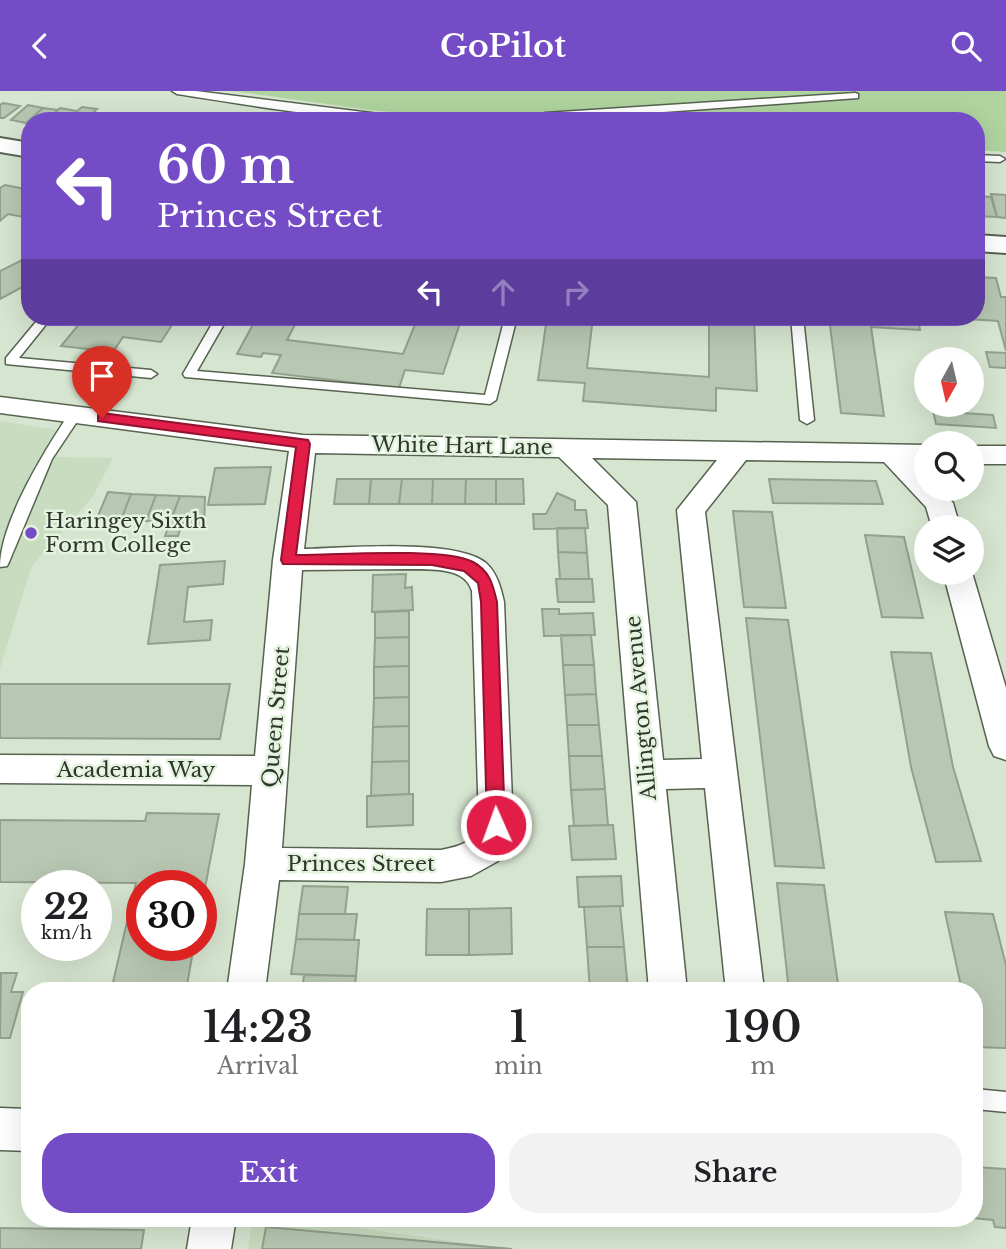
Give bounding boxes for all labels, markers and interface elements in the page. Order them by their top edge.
text: GoPilot [440,26,566,66]
icon: back [21,27,59,65]
icon: search [947,27,985,65]
text: 60 m [157,135,294,196]
icon: left [42,140,133,231]
text: Princes Street [157,196,383,236]
icon: left [411,273,449,311]
icon: ahead [484,273,522,311]
icon: right [557,273,595,311]
pin [72,346,132,418]
north arrow [914,347,984,417]
map controls [914,347,984,585]
icon: arrive [83,357,121,395]
street label: White Hart Lane [370,431,553,461]
button: search [914,431,984,501]
place label: Haringey Sixth Form College [45,508,207,558]
button: layers [914,515,984,585]
marker: Haringey Sixth Form College [23,525,39,541]
street label: Allington Avenue [620,615,662,802]
street label: Queen Street [257,645,295,789]
street label: Academia Way [56,757,216,783]
position arrow [459,788,533,862]
street label: Princes Street [287,851,435,877]
speed limit sign: 30 [126,870,217,961]
text: 22 [44,885,89,928]
text: km/h [41,922,92,944]
text: 14:23 [202,1001,313,1053]
text: 1 [509,1001,528,1053]
text: 190 [724,1001,802,1053]
text: Arrival [217,1052,298,1080]
text: min [494,1052,543,1080]
text: m [751,1052,775,1080]
button: Exit [42,1133,495,1213]
button: Share [509,1133,962,1213]

